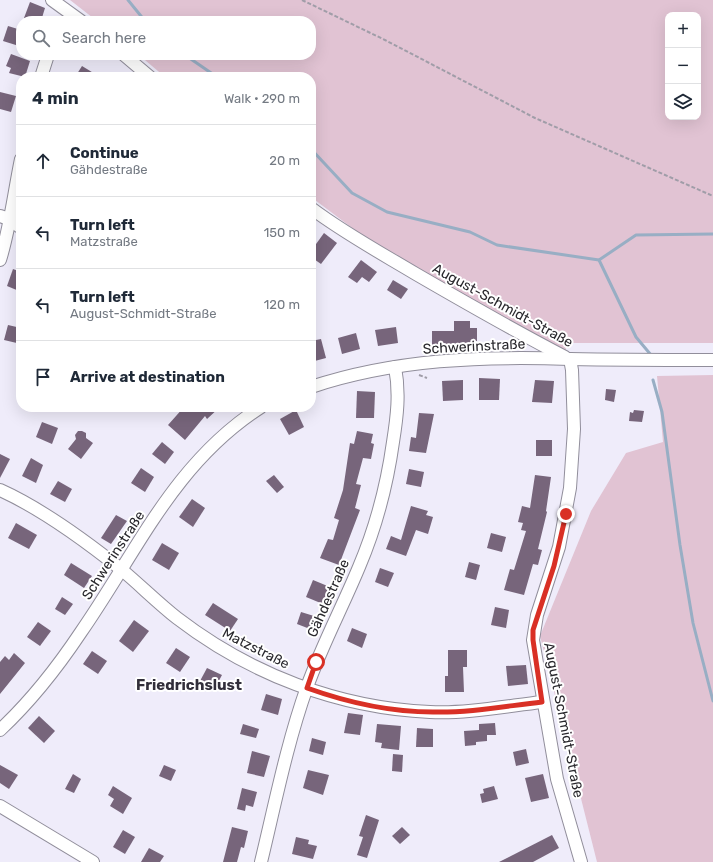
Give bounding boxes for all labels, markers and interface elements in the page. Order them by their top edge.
map controls [665,12,701,120]
button: + [665,12,701,48]
search box [16,16,316,60]
icon: search [30,27,52,49]
text: Search here [62,29,146,47]
button: − [665,48,701,84]
button: layers [665,84,701,120]
text: 4 min [32,88,79,108]
text: Walk · 290 m [224,91,300,106]
text: Continue [70,144,139,162]
icon: ahead [32,150,54,172]
text: 20 m [269,153,300,168]
text: Gähdestraße [70,162,148,177]
text: Turn left [70,216,135,234]
icon: left [32,222,54,244]
text: 150 m [264,225,300,240]
text: Matzstraße [70,234,138,249]
street label: August-Schmidt-Straße [430,260,576,351]
text: Turn left [70,288,135,306]
icon: left [32,294,54,316]
text: 120 m [264,297,300,312]
text: August-Schmidt-Straße [70,306,216,321]
street label: Schwerinstraße [422,335,526,358]
icon: arrive [32,366,54,388]
text: Arrive at destination [70,368,225,386]
route end [557,505,575,523]
street label: Schwerinstraße [78,508,149,603]
street label: Gähdestraße [304,556,353,640]
street label: Matzstraße [219,624,292,673]
street label: August-Schmidt-Straße [540,641,587,799]
route start [307,653,325,671]
district label: Friedrichslust [136,676,242,694]

